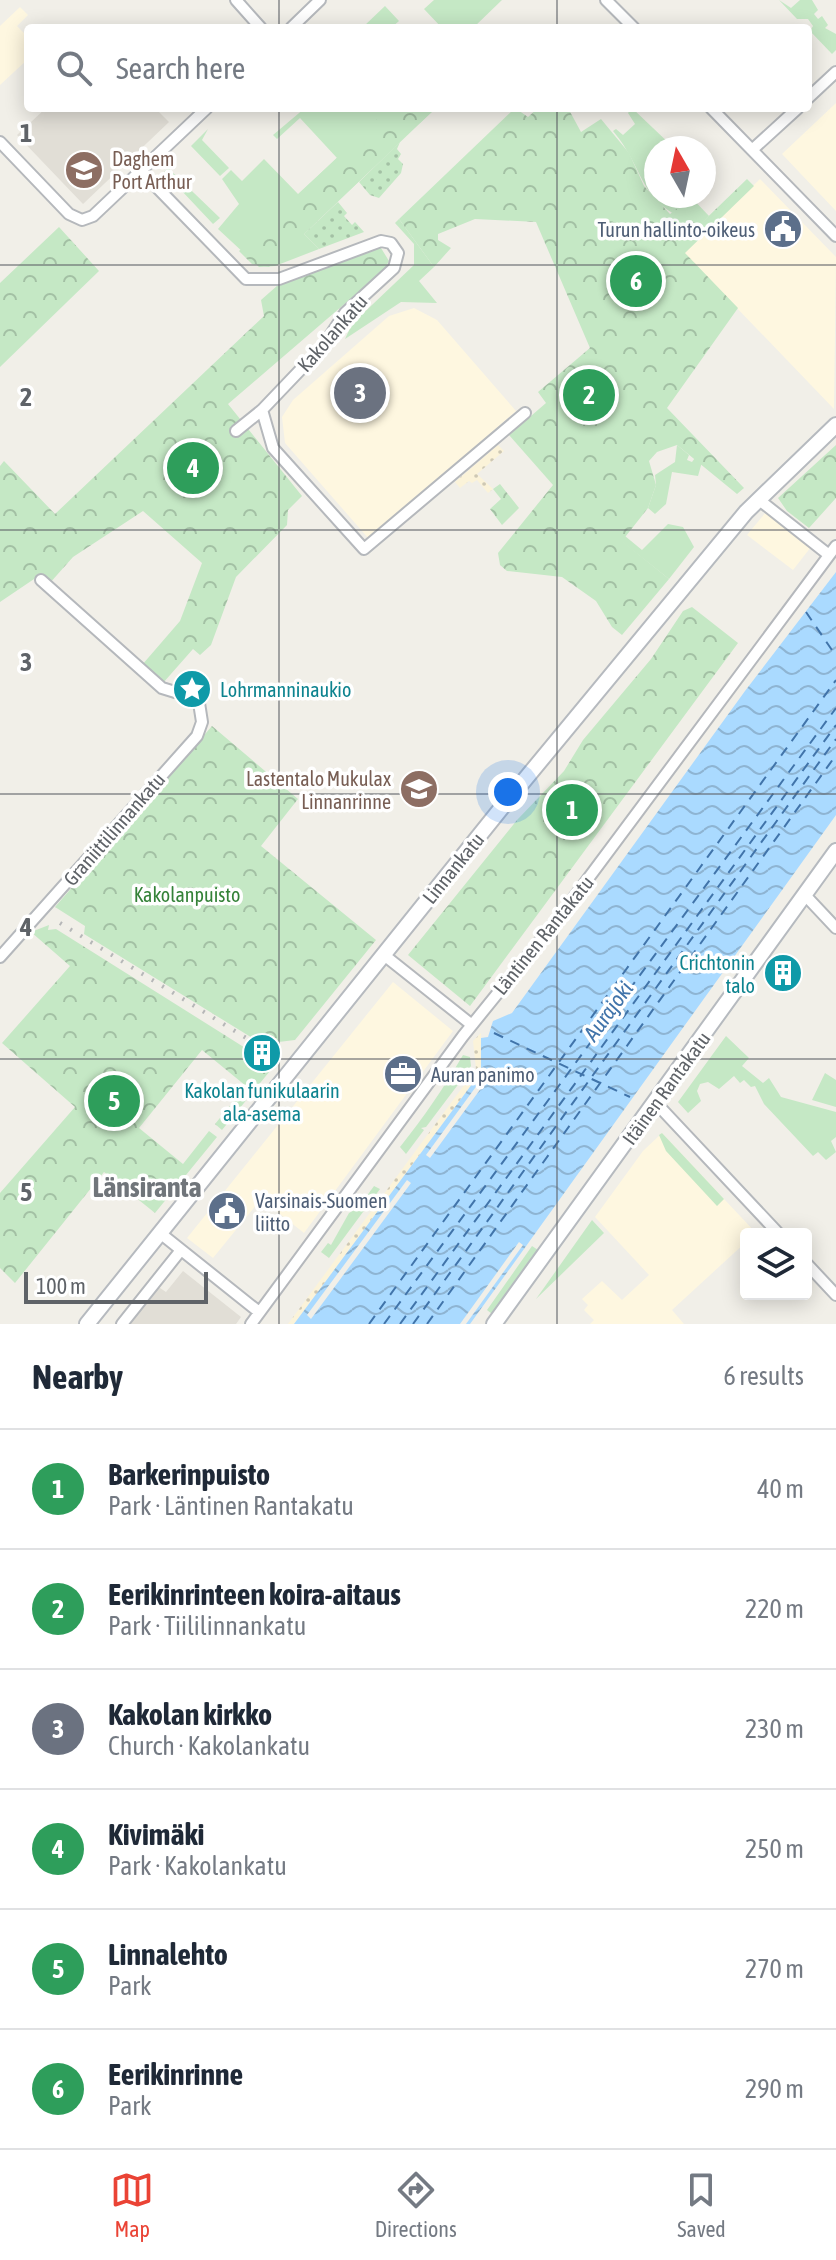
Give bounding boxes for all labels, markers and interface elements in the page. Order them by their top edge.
search box [24,24,812,112]
icon: search [52,46,96,90]
text: Search here [116,51,245,85]
text: 1 [20,118,32,148]
north arrow [644,136,716,208]
place label: Daghem Port Arthur [112,147,193,193]
school or university icon: Daghem Port Arthur [63,149,105,191]
public building icon: Turun hallinto-oikeus [762,208,804,250]
place label: Turun hallinto-oikeus [598,218,755,241]
pin: 6 [610,251,662,311]
street label: Kakolankatu [292,290,372,376]
pin: 3 [334,363,386,423]
pin: 2 [563,365,615,425]
text: 2 [20,382,32,412]
pin: 4 [167,438,219,498]
text: 3 [20,647,32,677]
place icon: Lohrmanninaukio [171,668,213,710]
place label: Lohrmanninaukio [220,678,351,701]
place label: Lastentalo Mukulax Linnanrinne [246,767,391,813]
street label: Graniittilinnankatu [59,768,169,890]
school or university icon: Lastentalo Mukulax Linnanrinne [398,768,440,810]
your location [488,772,528,812]
pin: 1 [546,780,598,840]
street label: Linnankatu [418,828,488,908]
street label: Läntinen Rantakatu [488,871,598,999]
park label: Kakolanpuisto [134,883,240,906]
text: 4 [19,912,32,942]
place label: Crichtonin talo [679,951,755,997]
building icon: Crichtonin talo [762,952,804,994]
water label: Aurajoki [577,976,638,1047]
street label: Itäinen Rantakatu [617,1027,715,1149]
building icon: Kakolan funikulaarin ala-asema [241,1032,283,1074]
office icon: Auran panimo [382,1053,424,1095]
place label: Auran panimo [431,1063,535,1086]
pin: 5 [88,1071,140,1131]
place label: Kakolan funikulaarin ala-asema [184,1079,340,1125]
district label: Länsiranta [92,1171,202,1203]
text: 5 [20,1177,32,1207]
place label: Varsinais-Suomen liitto [255,1189,387,1235]
public building icon: Varsinais-Suomen liitto [206,1190,248,1232]
map controls [740,1228,812,1300]
button: layers [740,1228,812,1300]
scale bar [24,1268,208,1304]
text: 100 m [36,1273,86,1299]
text: Nearby [32,1357,123,1396]
text: 6 results [723,1361,804,1391]
text: Barkerinpuisto [108,1457,270,1491]
text: 1 [52,1474,64,1504]
text: 40 m [757,1474,804,1504]
text: Park · Läntinen Rantakatu [108,1491,354,1521]
text: Eerikinrinteen koira-aitaus [108,1577,401,1611]
text: 2 [52,1594,64,1624]
text: 220 m [745,1594,804,1624]
text: Park · Tiililinnankatu [108,1611,306,1641]
text: Kakolan kirkko [108,1697,272,1731]
text: 3 [52,1714,64,1744]
text: 230 m [745,1714,804,1744]
text: Church · Kakolankatu [108,1731,310,1761]
text: Kivimäki [108,1817,204,1851]
text: 4 [52,1834,64,1864]
text: 250 m [745,1834,804,1864]
text: Park · Kakolankatu [108,1851,287,1881]
text: Linnalehto [108,1937,228,1971]
text: 5 [52,1954,64,1984]
text: 270 m [745,1954,804,1984]
text: Park [108,1971,151,2001]
text: Eerikinrinne [108,2057,243,2091]
text: 6 [52,2074,64,2104]
text: 290 m [745,2074,804,2104]
text: Park [108,2091,151,2121]
tab: Map [110,2168,154,2242]
tab: Directions [375,2168,457,2242]
tab: Saved [677,2168,726,2242]

